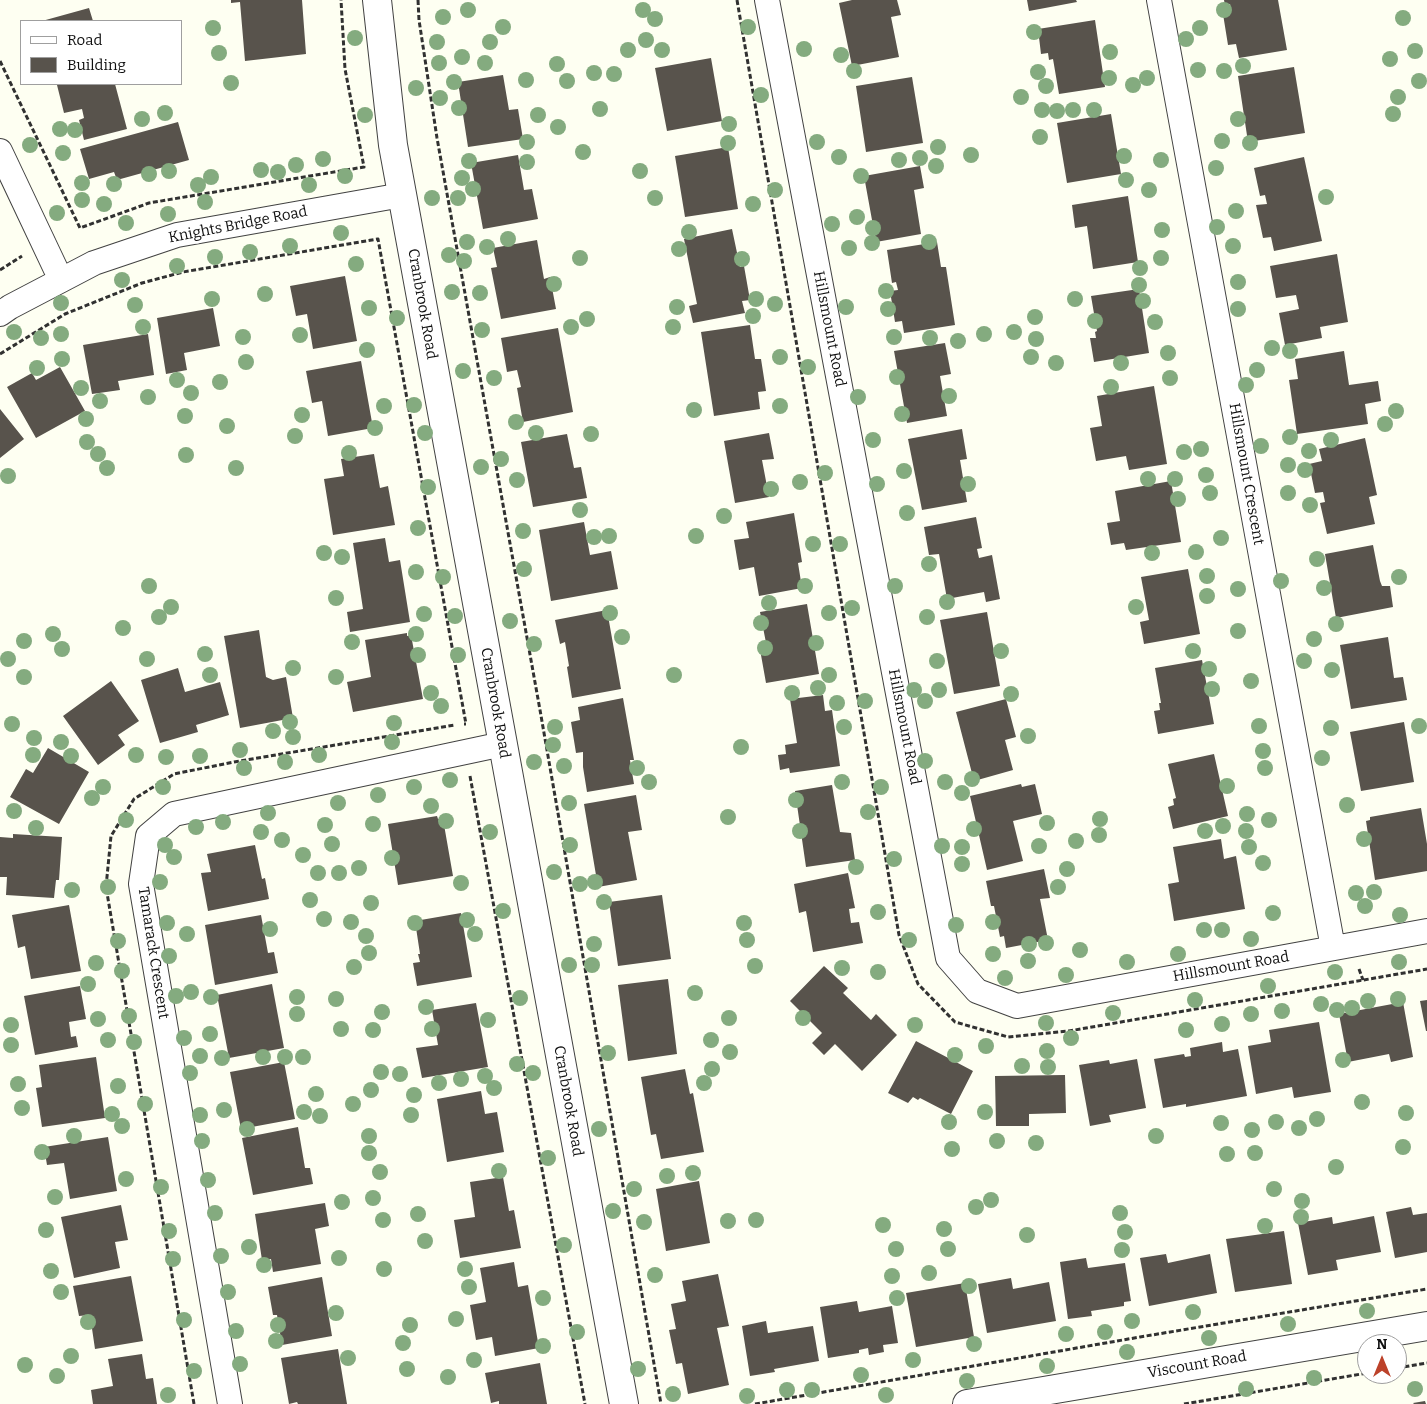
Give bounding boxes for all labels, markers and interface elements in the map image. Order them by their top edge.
legend [20,20,182,85]
text: Road [67,31,102,49]
text: Building [67,56,126,74]
street label: Knights Bridge Road [167,203,309,247]
street label: Cranbrook Road [403,247,441,361]
street label: Hillsmount Road [809,270,849,388]
street label: Hillsmount Crescent [1225,402,1267,546]
street label: Cranbrook Road [476,646,514,760]
street label: Hillsmount Road [884,668,924,786]
street label: Tamarack Crescent [134,886,172,1020]
street label: Hillsmount Road [1172,948,1290,986]
street label: Cranbrook Road [549,1044,587,1158]
north arrow [1357,1334,1407,1384]
text: N [1377,1336,1387,1353]
street label: Viscount Road [1146,1347,1248,1383]

